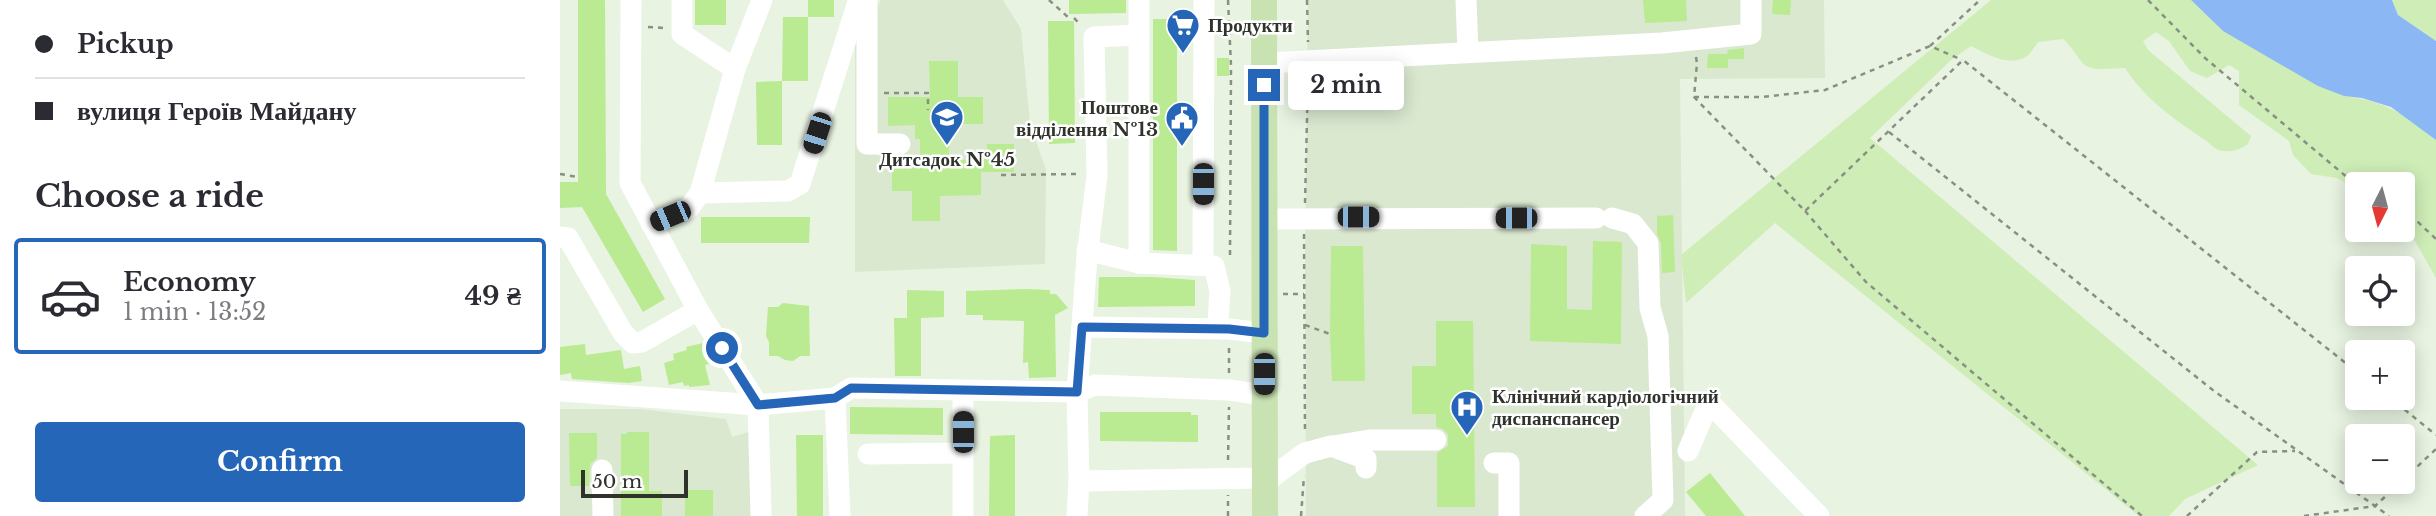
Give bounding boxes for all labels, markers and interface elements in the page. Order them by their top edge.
supermarket icon: Продукти [1164,6,1202,55]
place label: Продукти [1208,14,1293,37]
text: Pickup [77,28,174,60]
callout: 2 min [1288,60,1404,110]
route end [1248,69,1280,101]
text: 2 min [1310,71,1382,99]
text: вулиця Героїв Майдану [77,95,356,127]
place label: Поштове відділення №13 [1016,96,1158,141]
school or university icon: Дитсадок №45 [928,98,966,147]
public building icon: Поштове відділення №13 [1163,99,1201,148]
car [801,110,834,156]
place label: Дитсадок №45 [879,148,1015,171]
car [1193,163,1214,205]
north arrow [2345,172,2415,242]
map controls [2345,172,2415,494]
text: Choose a ride [35,176,264,216]
car [647,198,694,234]
car [1338,207,1380,228]
car [1496,208,1538,229]
button: locate [2345,256,2415,326]
icon: car [39,265,102,328]
text: Economy [123,266,256,298]
text: 49 ₴ [465,280,521,312]
text: 1 min · 13:52 [123,298,266,326]
route start [706,332,738,364]
button: + [2345,340,2415,410]
car [1254,353,1275,395]
place label: Клінічний кардіологічний диспанспансер [1492,385,1719,430]
hospital icon: Клінічний кардіологічний диспанспансер [1448,388,1486,437]
car [953,411,974,453]
button: Confirm [35,422,525,502]
button: − [2345,424,2415,494]
scale bar [581,467,688,499]
text: 50 m [592,470,642,493]

